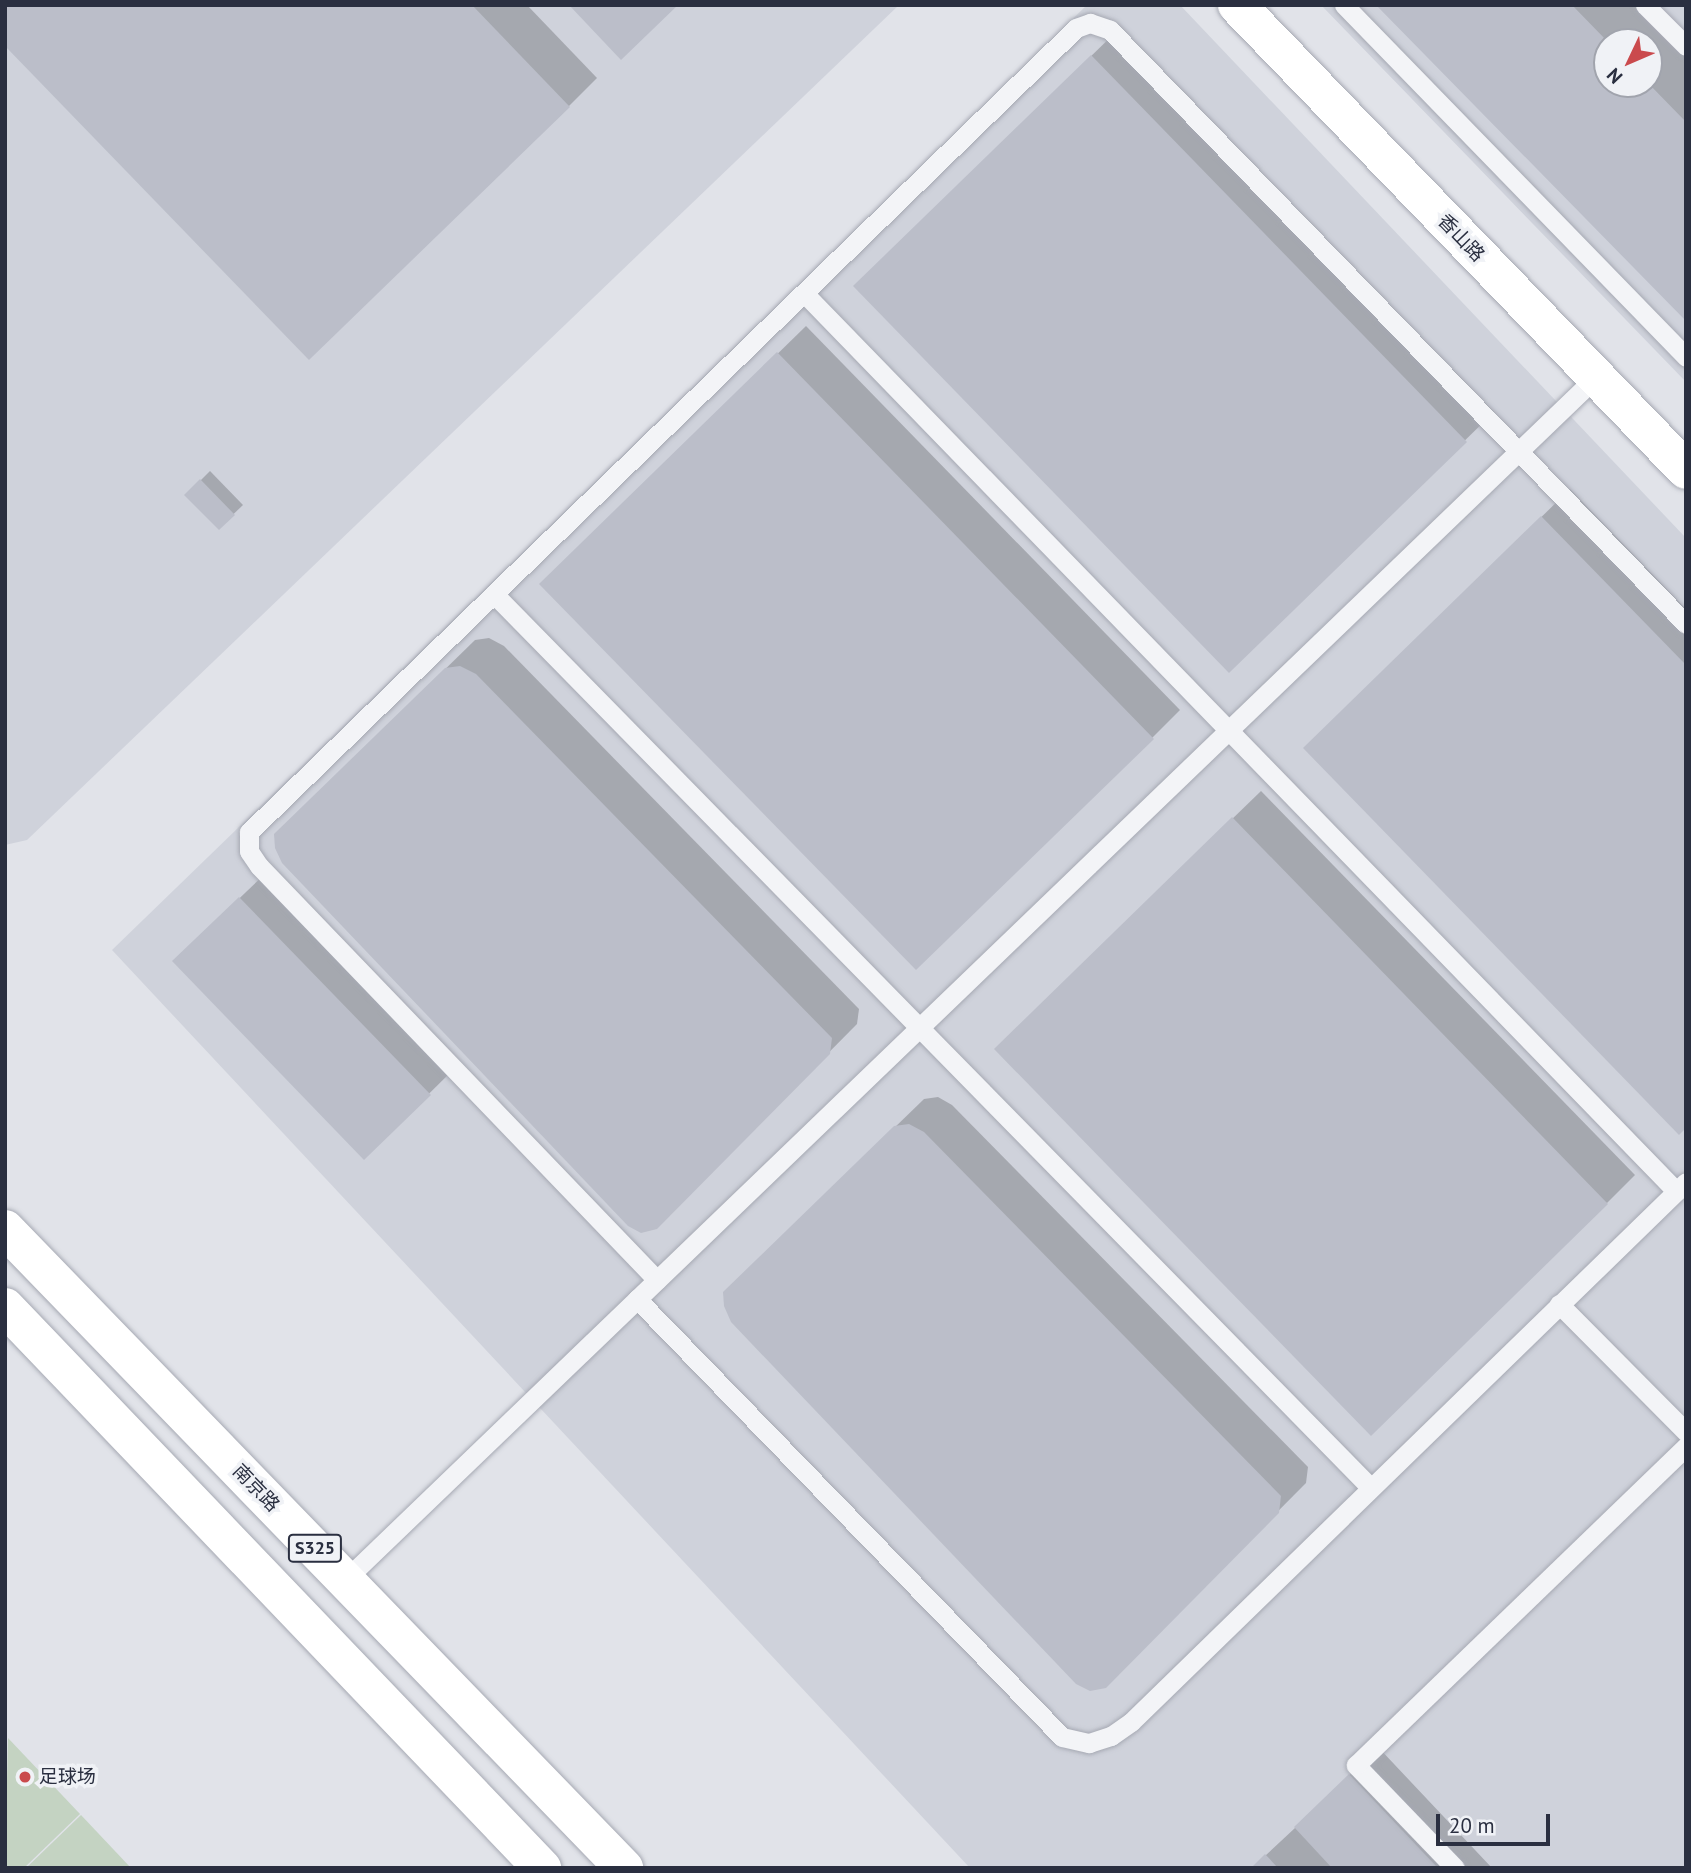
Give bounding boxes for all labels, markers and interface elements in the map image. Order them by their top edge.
north arrow [1593,28,1663,98]
text: N [1601,63,1627,89]
street label: 香山路 [1433,210,1489,266]
street label: 南京路 [228,1460,284,1516]
road number: S325 [287,1534,343,1562]
place label: 足球场 [39,1766,96,1788]
marker: 足球场 [17,1769,33,1785]
scale bar [1439,1800,1553,1844]
text: 20 m [1449,1812,1495,1839]

